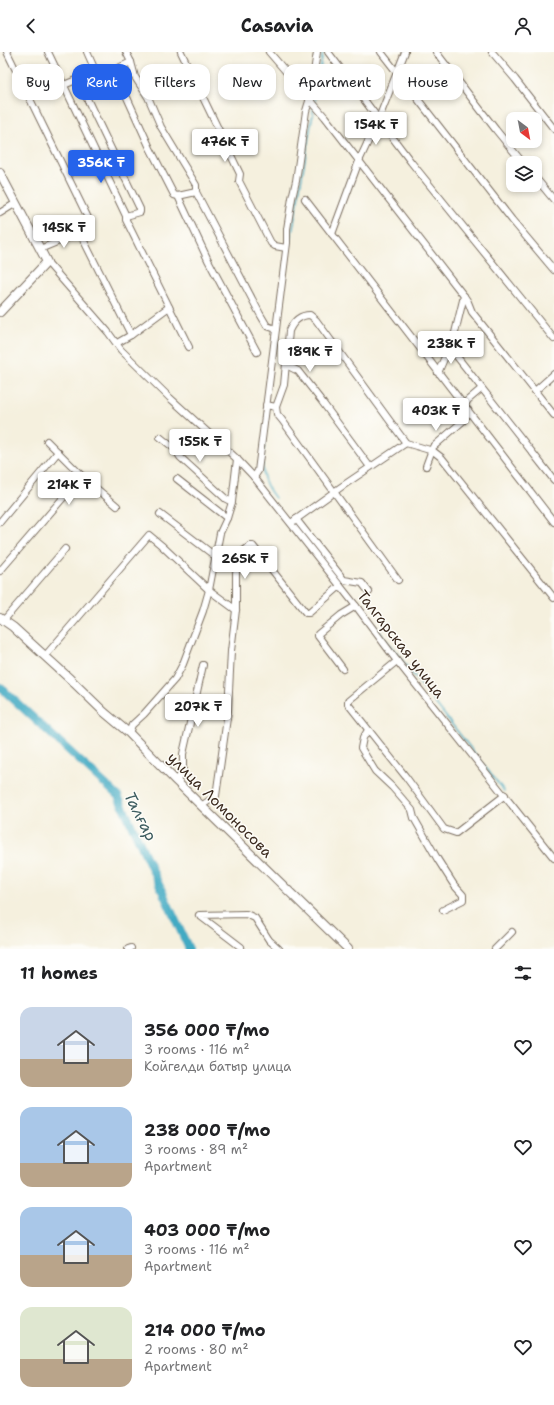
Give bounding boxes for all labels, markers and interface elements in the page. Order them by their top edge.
text: Casavia [241,14,313,38]
icon: back [20,15,42,37]
icon: person [512,15,534,37]
chip: Buy [12,64,64,100]
chip: Rent [72,64,132,100]
chip: Filters [140,64,210,100]
chip: New [218,64,276,100]
chip: Apartment [284,64,385,100]
chip: House [393,64,463,100]
pin: 154K ₸ [343,112,409,146]
north arrow [506,112,542,148]
map controls [506,112,542,192]
text: 154K ₸ [354,116,398,133]
pin: 476K ₸ [192,129,258,163]
text: 476K ₸ [201,133,249,150]
pin: 356K ₸ [68,150,134,184]
text: 356K ₸ [77,154,125,171]
button: layers [506,156,542,192]
pin: 145K ₸ [31,215,97,249]
text: 145K ₸ [42,219,86,236]
pin: 238K ₸ [418,331,484,365]
text: 238K ₸ [427,335,475,352]
pin: 189K ₸ [277,339,343,373]
text: 189K ₸ [287,343,333,360]
pin: 403K ₸ [403,398,469,432]
text: 403K ₸ [412,402,460,419]
pin: 155K ₸ [167,429,233,463]
text: 155K ₸ [178,433,222,450]
pin: 214K ₸ [36,472,102,506]
text: 214K ₸ [47,476,91,493]
pin: 265K ₸ [212,546,278,580]
text: 265K ₸ [221,550,269,567]
street label: Талгарская улица [353,586,450,703]
pin: 207K ₸ [165,694,231,728]
text: 207K ₸ [174,698,222,715]
street label: улица Ломоносова [163,748,278,863]
water label: Талғар [119,788,162,845]
text: 11 homes [20,962,98,984]
icon: filters [512,962,534,984]
text: 356 000 ₸/mo [144,1019,269,1041]
icon: home [52,1023,100,1071]
icon: heart [512,1036,534,1058]
text: 3 rooms · 116 m² [144,1041,250,1058]
text: Койгелди батыр улица [144,1058,291,1075]
text: 238 000 ₸/mo [144,1119,271,1141]
icon: home [52,1123,100,1171]
icon: heart [512,1136,534,1158]
text: 3 rooms · 89 m² [144,1141,248,1158]
text: Apartment [144,1158,212,1175]
text: 403 000 ₸/mo [144,1219,270,1241]
icon: home [52,1223,100,1271]
icon: heart [512,1236,534,1258]
text: 3 rooms · 116 m² [144,1241,250,1258]
text: Apartment [144,1258,212,1275]
text: 214 000 ₸/mo [144,1319,266,1341]
icon: home [52,1323,100,1371]
icon: heart [512,1336,534,1358]
text: 2 rooms · 80 m² [144,1341,248,1358]
text: Apartment [144,1358,212,1375]

